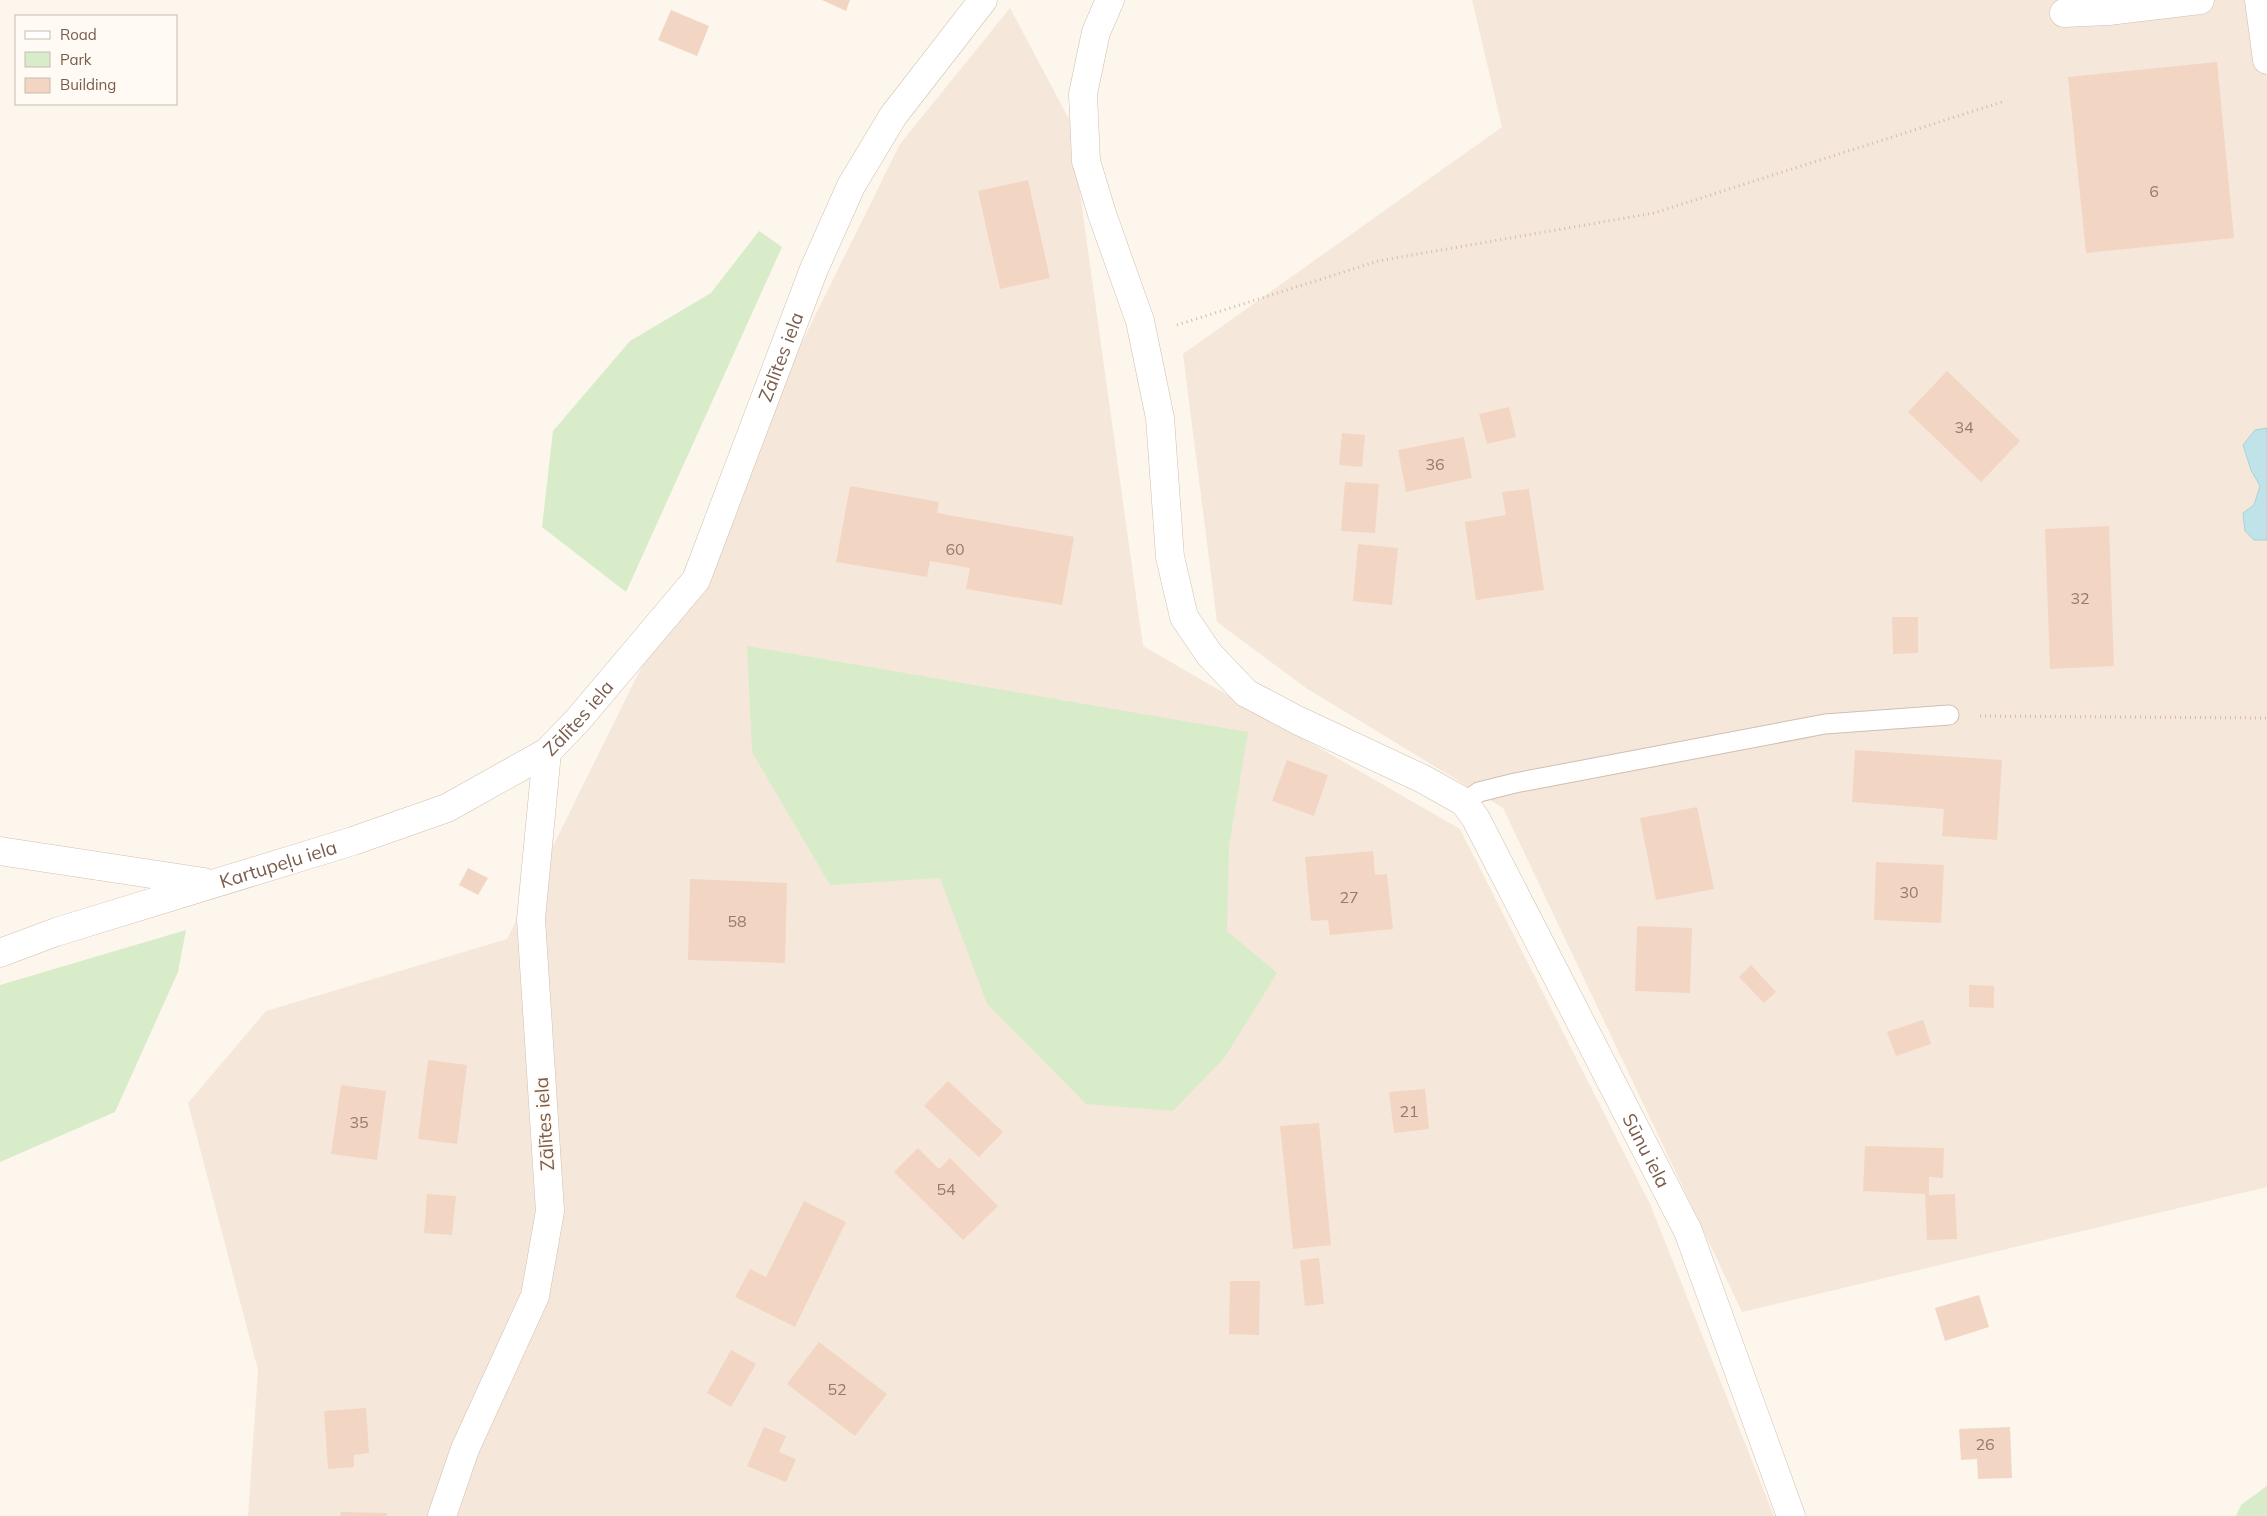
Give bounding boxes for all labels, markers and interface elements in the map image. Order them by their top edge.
legend [15,15,178,105]
text: Road [60,25,97,44]
text: Park [60,50,92,69]
text: Building [60,75,116,94]
house number: 6 [2149,181,2159,201]
street label: Zālītes iela [753,309,809,405]
house number: 34 [1954,417,1974,437]
house number: 36 [1425,454,1445,474]
house number: 60 [945,539,965,559]
house number: 32 [2070,588,2090,608]
street label: Zālītes iela [538,675,619,761]
street label: Kartupeļu iela [216,835,340,893]
house number: 30 [1899,882,1919,902]
house number: 27 [1339,887,1359,907]
house number: 58 [727,911,747,931]
street label: Zālītes iela [529,1076,559,1172]
house number: 21 [1399,1101,1419,1121]
street label: Sūnu iela [1617,1109,1676,1192]
house number: 35 [349,1112,369,1132]
house number: 54 [936,1179,956,1199]
house number: 52 [827,1379,847,1399]
house number: 26 [1975,1434,1995,1454]

